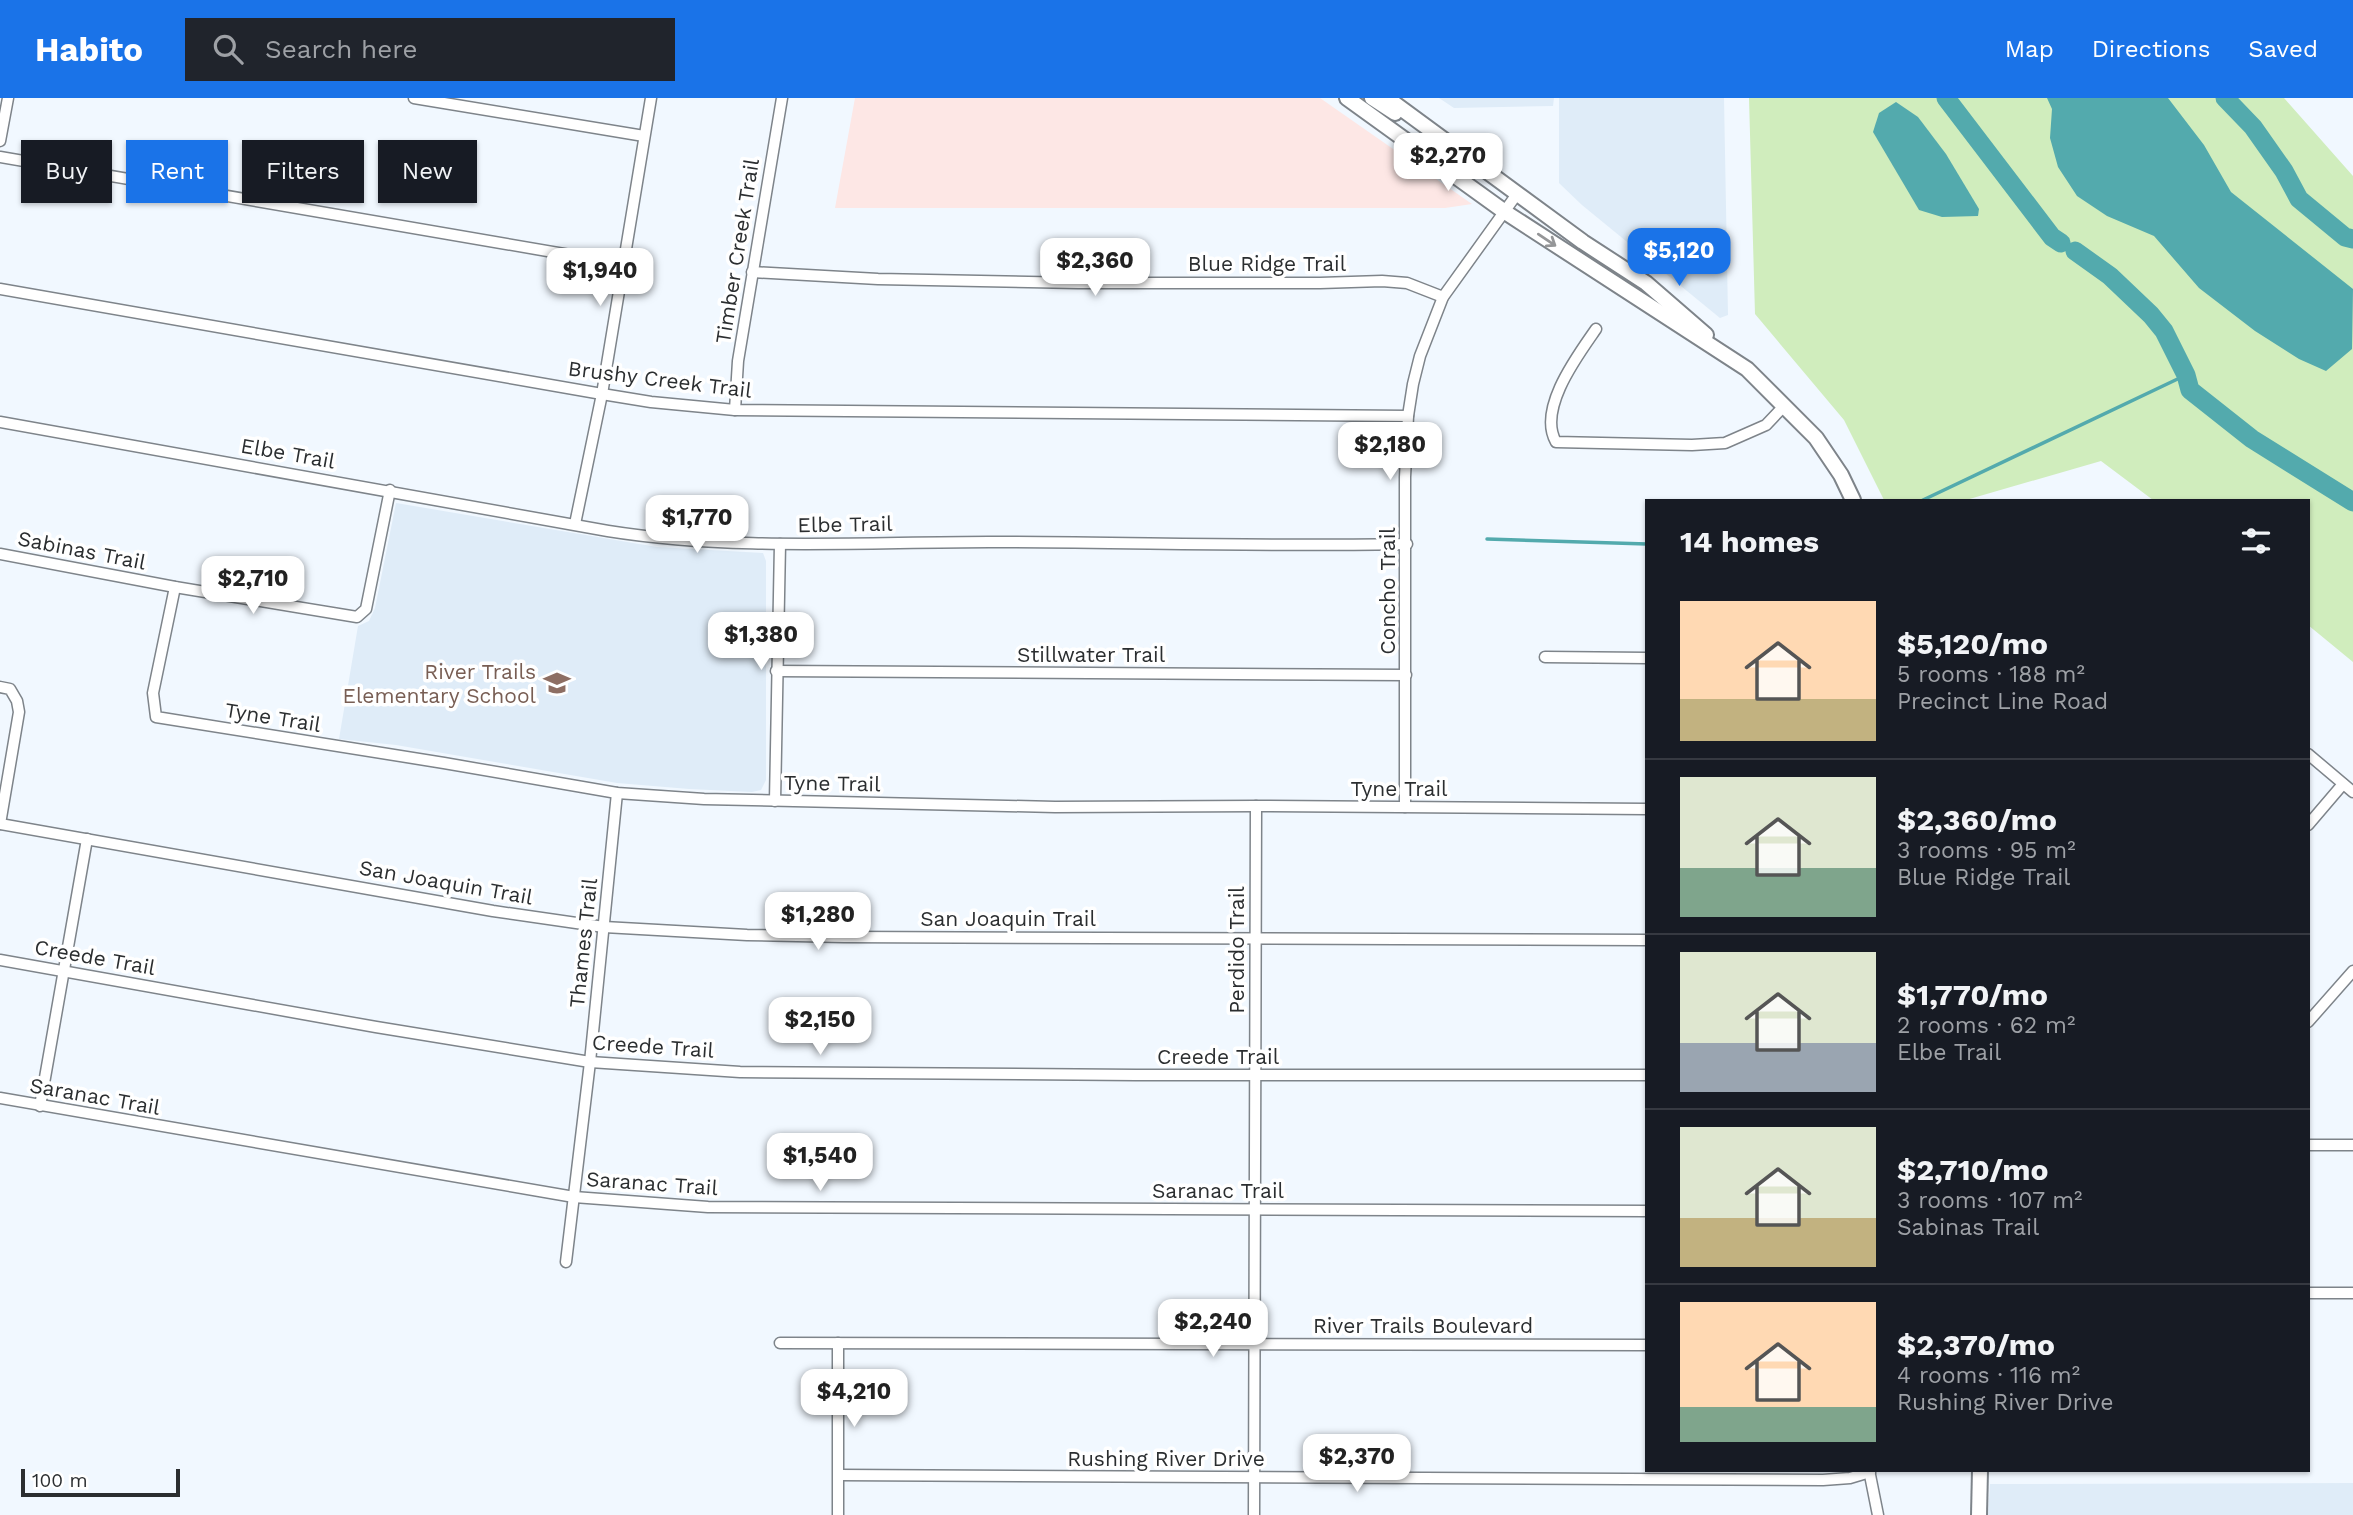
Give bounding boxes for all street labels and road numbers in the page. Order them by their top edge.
street label: Timber Creek Trail [710,156,764,345]
street label: Blue Ridge Trail [1188,251,1347,276]
street label: Brushy Creek Trail [567,355,754,403]
street label: Elbe Trail [239,432,338,474]
street label: Elbe Trail [797,511,893,537]
street label: Sabinas Trail [16,525,149,575]
street label: Concho Trail [1375,527,1400,655]
street label: Stillwater Trail [1017,642,1166,667]
street label: Tyne Trail [223,697,323,737]
street label: Tyne Trail [783,770,881,796]
street label: Tyne Trail [1351,776,1448,801]
street label: San Joaquin Trail [357,854,535,910]
street label: Thames Trail [564,876,602,1009]
street label: Perdido Trail [1224,886,1249,1014]
street label: San Joaquin Trail [920,906,1096,931]
street label: Creede Trail [33,934,158,980]
street label: Creede Trail [591,1029,715,1063]
street label: Creede Trail [1157,1044,1280,1069]
street label: Saranac Trail [28,1072,163,1120]
street label: Saranac Trail [585,1166,719,1200]
street label: Saranac Trail [1152,1178,1285,1203]
street label: River Trails Boulevard [1313,1313,1533,1338]
street label: Rushing River Drive [1067,1446,1265,1471]

